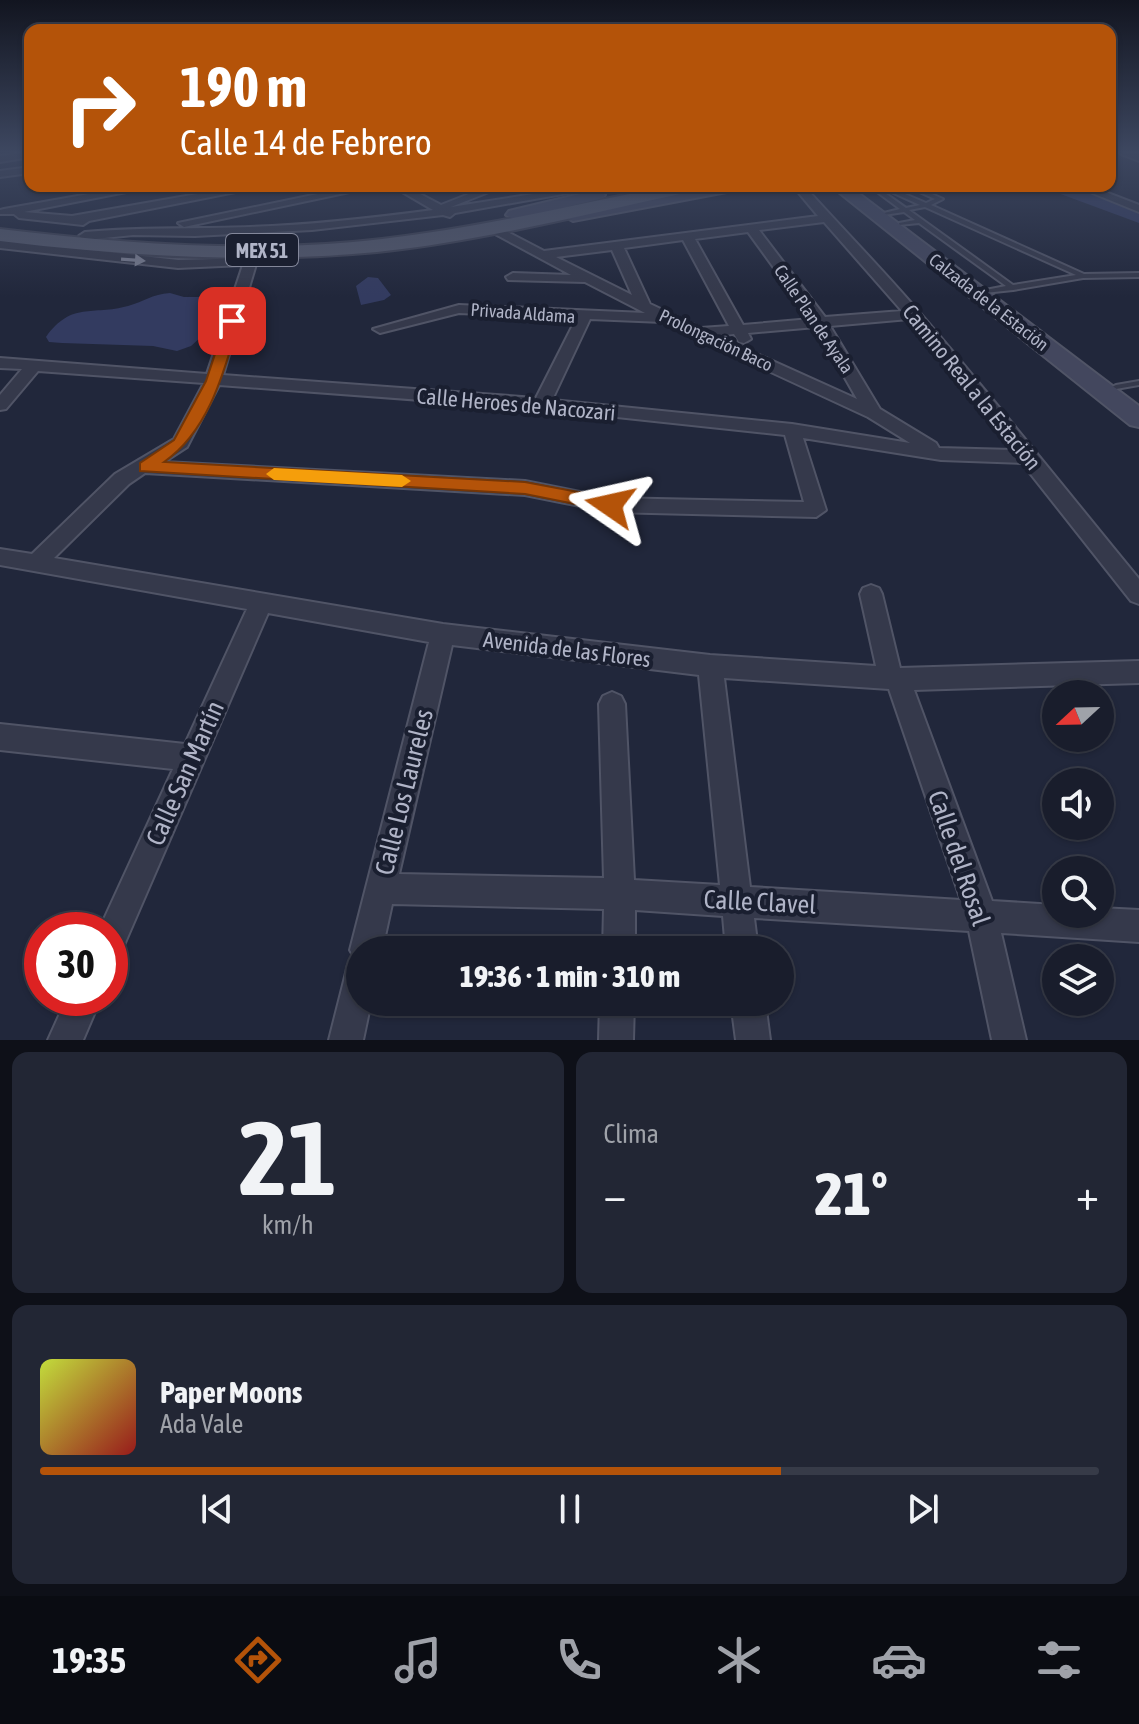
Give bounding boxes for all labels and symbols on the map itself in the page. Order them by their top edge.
road number: MEX 51 [226,234,298,266]
street label: Calzada de la Estación [925,249,1053,355]
one-way arrow [121,254,146,267]
street label: Calle Plan de Ayala [770,261,858,377]
pin [198,287,266,355]
street label: Privada Aldama [470,299,576,327]
street label: Camino Real a la Estación [897,299,1047,475]
street label: Prolongación Baco [656,305,776,375]
street label: Calle Heroes de Nacozari [415,382,617,426]
position arrow [568,463,652,547]
street label: Avenida de las Flores [482,626,652,672]
north arrow [1042,680,1114,752]
street label: Calle San Martín [140,696,230,850]
street label: Calle Los Laureles [369,706,439,878]
street label: Calle del Rosal [922,787,996,929]
street label: Calle Clavel [703,884,817,920]
speed limit sign: 30 [24,912,128,1016]

